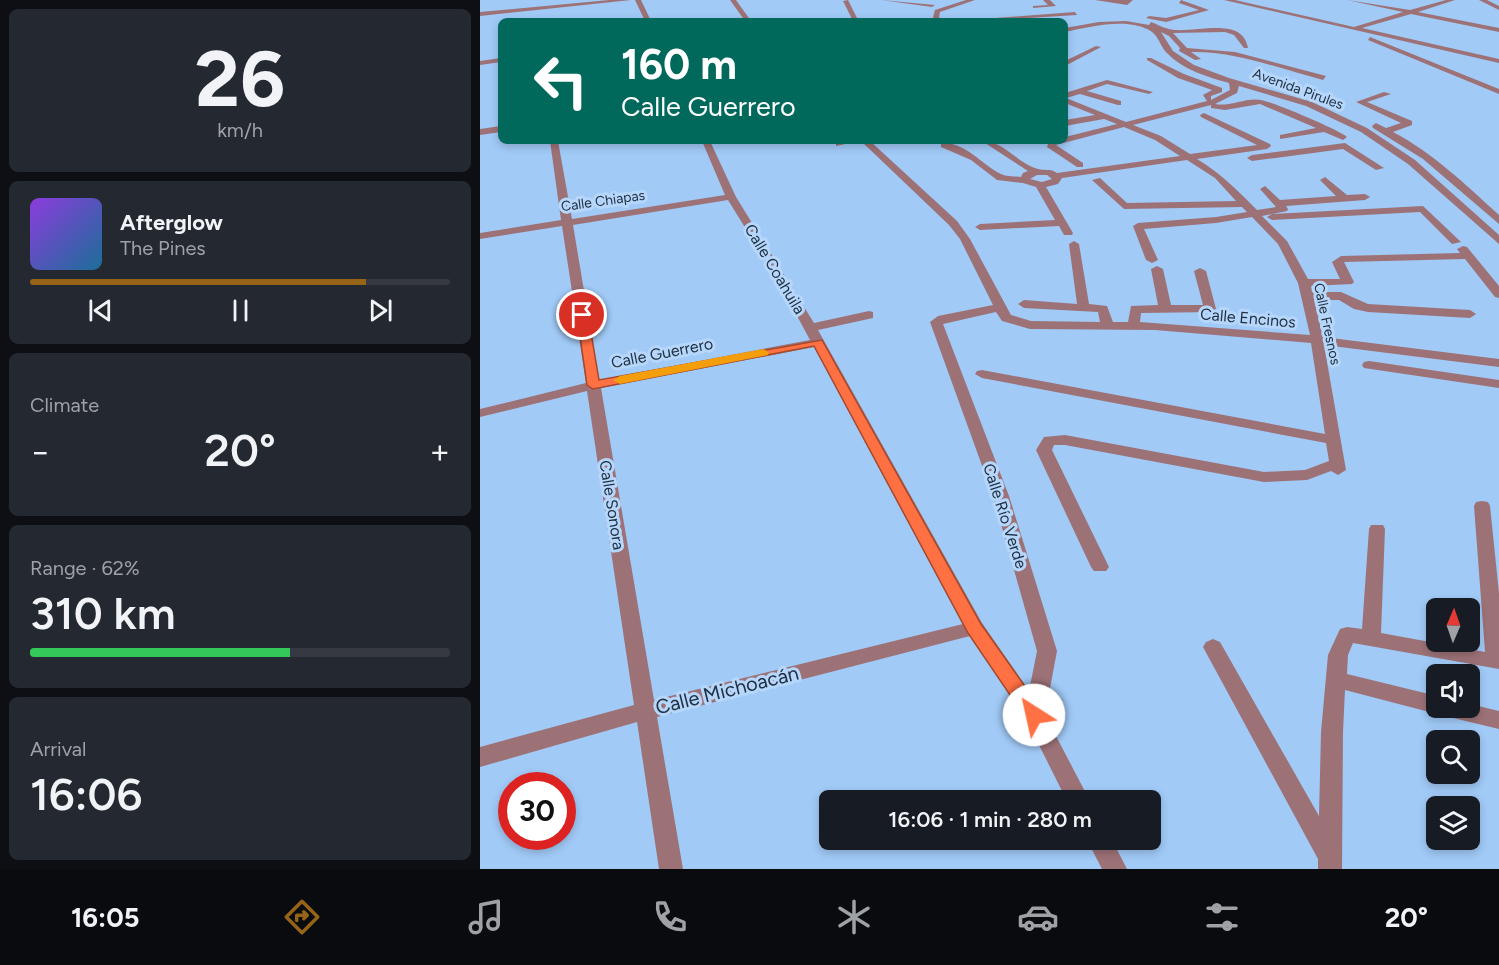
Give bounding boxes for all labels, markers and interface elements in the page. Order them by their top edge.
text: 26 [195,32,285,126]
text: 160 m [621,39,737,90]
icon: left [522,42,600,120]
street label: Avenida Pirules [1250,65,1346,113]
text: Calle Guerrero [621,90,796,123]
text: km/h [217,118,263,142]
street label: Calle Chiapas [560,187,646,215]
text: Afterglow [120,209,223,236]
street label: Calle Coahuila [741,221,809,317]
text: The Pines [120,236,206,260]
street label: Calle Fresnos [1310,281,1344,367]
pin [556,289,607,340]
icon: previous [84,294,117,327]
icon: pause [224,294,257,327]
icon: next [364,294,397,327]
icon: arrive [565,298,598,331]
street label: Calle Encinos [1199,304,1297,332]
street label: Calle Guerrero [609,334,715,372]
text: Climate [30,393,99,417]
text: 20° [204,423,276,477]
text: − [30,432,51,471]
text: + [429,432,450,471]
street label: Calle Sonora [596,459,628,551]
street label: Calle Río Verde [979,461,1031,571]
text: Range · 62% [30,556,140,580]
text: 310 km [30,586,176,640]
north arrow [1426,598,1480,652]
map controls [1426,598,1480,850]
street label: Calle Michoacán [653,661,801,719]
button: sound [1426,664,1480,718]
position arrow [1002,683,1066,747]
button: search [1426,730,1480,784]
text: Arrival [30,737,86,761]
text: 16:06 [30,767,142,821]
speed limit sign: 30 [498,772,576,850]
button: layers [1426,796,1480,850]
text: 16:06 · 1 min · 280 m [888,806,1092,833]
icon: directions [281,896,323,938]
icon: music [465,896,507,938]
icon: phone [649,896,691,938]
icon: climate [833,896,875,938]
icon: car [1017,896,1059,938]
icon: filters [1201,896,1243,938]
text: 16:05 [71,901,139,934]
text: 20° [1385,901,1428,934]

